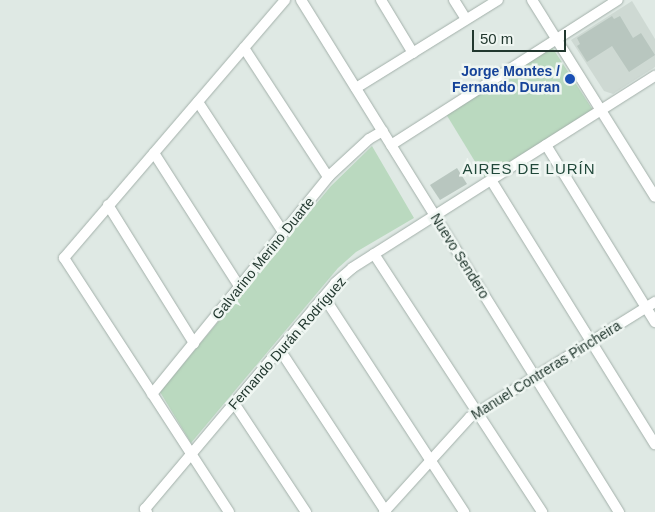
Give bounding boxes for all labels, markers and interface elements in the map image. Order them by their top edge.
scale bar [475,20,569,52]
text: 50 m [480,30,513,47]
place label: Jorge Montes / Fernando Duran [452,63,560,95]
marker: Jorge Montes / Fernando Duran [564,73,576,85]
district label: AIRES DE LURÍN [461,160,597,178]
street label: Galvarino Merino Duarte [208,193,318,323]
street label: Nuevo Sendero [427,210,493,302]
street label: Fernando Durán Rodríguez [225,273,349,413]
street label: Manuel Contreras Pincheira [468,317,624,423]

